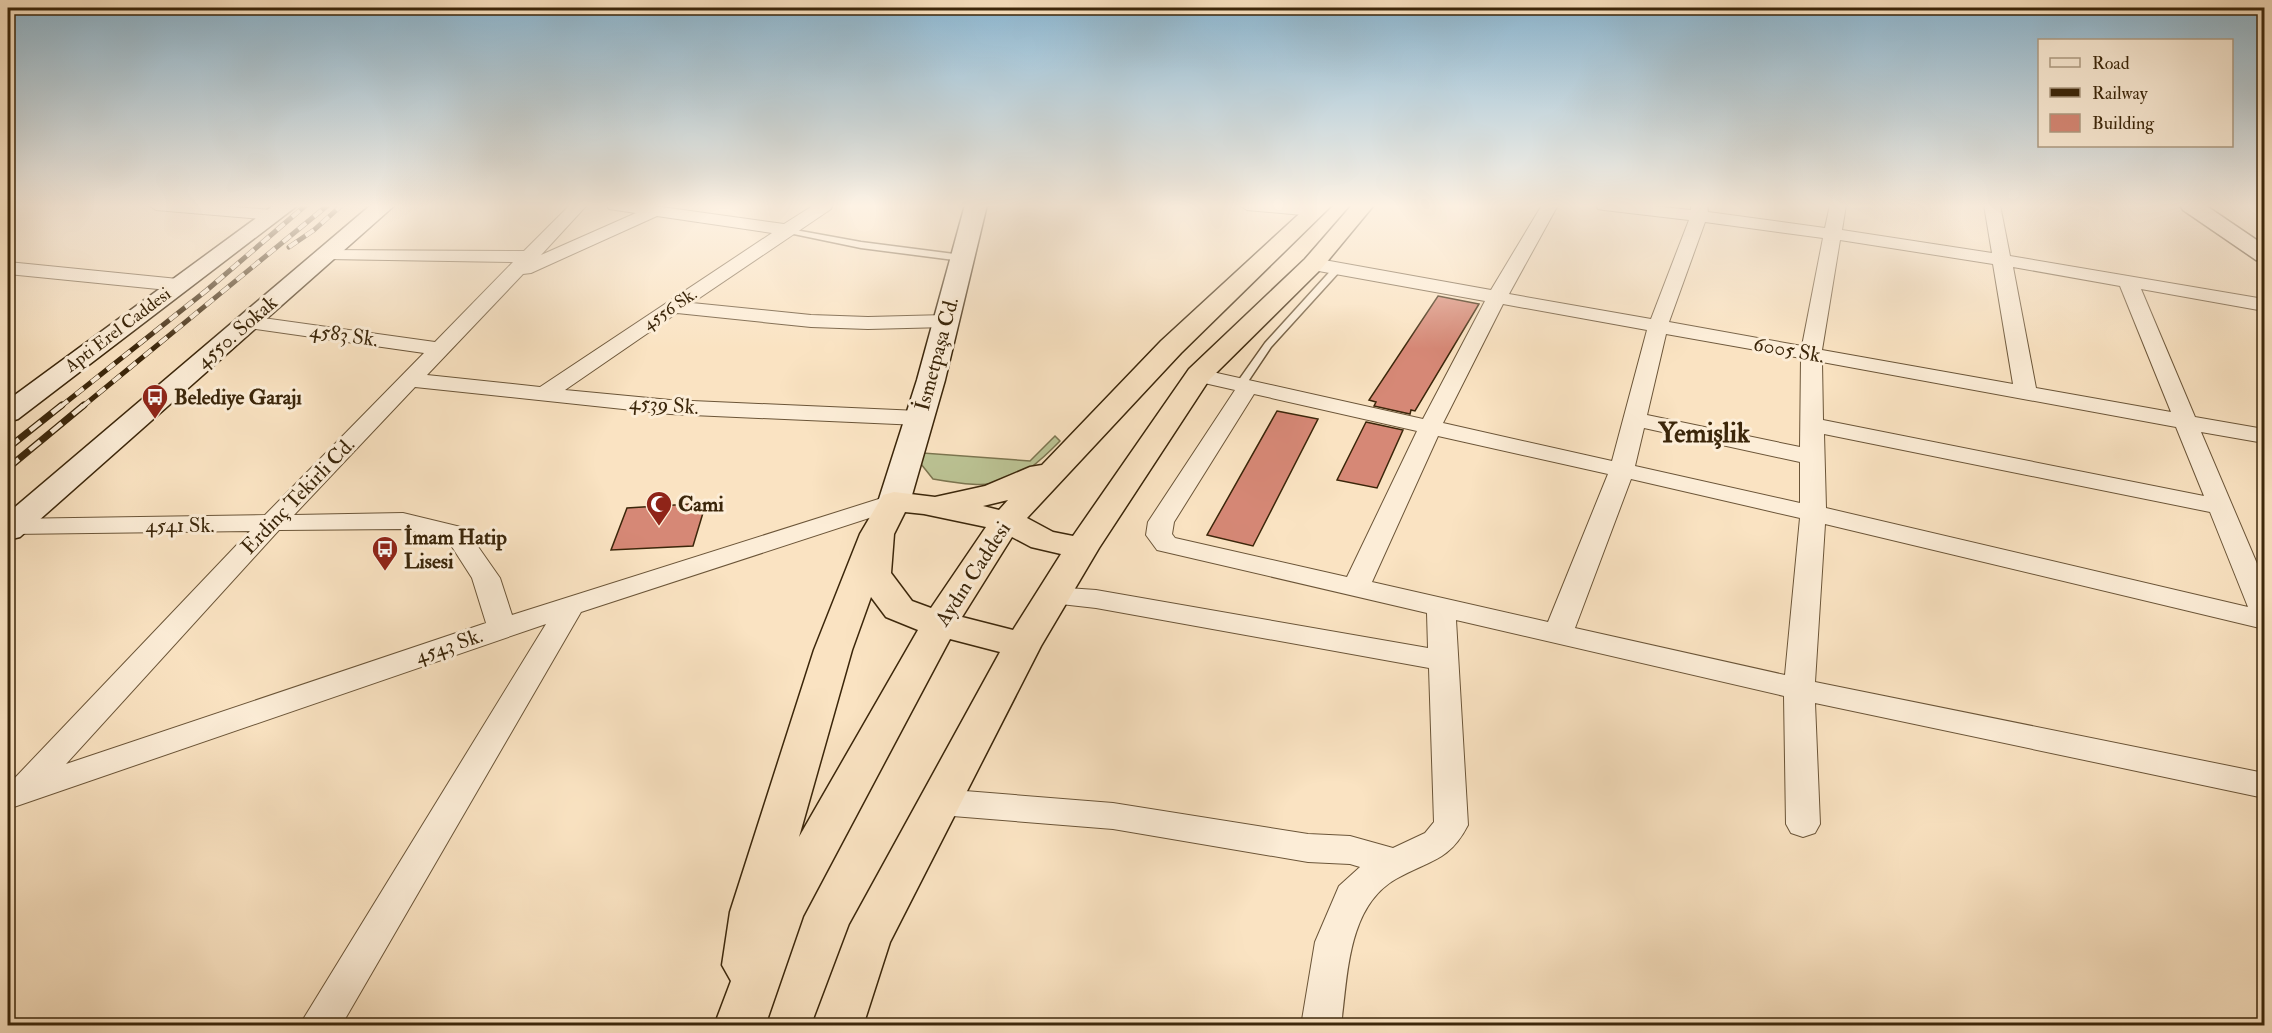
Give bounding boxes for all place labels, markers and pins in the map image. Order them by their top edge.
bus stop icon: Belediye Garajı [140,382,170,420]
place label: Belediye Garajı [174,384,302,411]
mosque icon: Cami [644,489,674,527]
place label: Cami [678,491,724,518]
place label: İmam Hatip Lisesi [404,524,507,575]
bus stop icon: İmam Hatip Lisesi [370,534,400,572]

